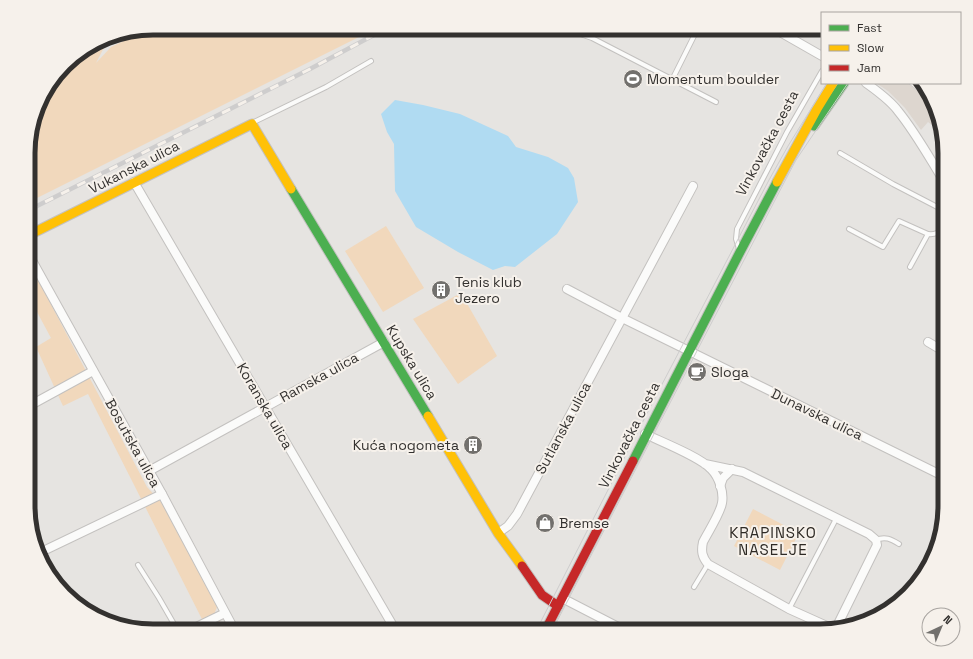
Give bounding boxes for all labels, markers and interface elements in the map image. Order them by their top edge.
legend [821,12,961,84]
text: Fast [857,20,882,36]
text: Slow [857,40,884,56]
text: Jam [857,60,881,76]
sports icon: Momentum boulder [622,68,644,90]
place label: Momentum boulder [647,70,779,88]
street label: Vinkovačka cesta [732,87,802,199]
street label: Vukanska ulica [86,136,182,198]
place label: Tenis klub Jezero [455,273,522,307]
building icon: Tenis klub Jezero [430,279,452,301]
street label: Kupska ulica [383,321,441,403]
street label: Ramska ulica [277,348,361,406]
street label: Koranska ulica [233,360,297,452]
cafe icon: Sloga [686,361,708,383]
place label: Sloga [711,363,749,381]
street label: Sutlanska ulica [531,379,595,477]
street label: Vinkovačka cesta [594,379,664,491]
street label: Dunavska ulica [768,384,866,444]
street label: Bosutska ulica [101,396,165,490]
building icon: Kuća nogometa [462,434,484,456]
place label: Kuća nogometa [353,436,459,454]
shop icon: Bremse [534,512,556,534]
place label: Bremse [559,514,609,532]
district label: KRAPINSKO NASELJE [729,523,817,559]
north arrow [921,607,961,647]
text: N [940,612,955,627]

